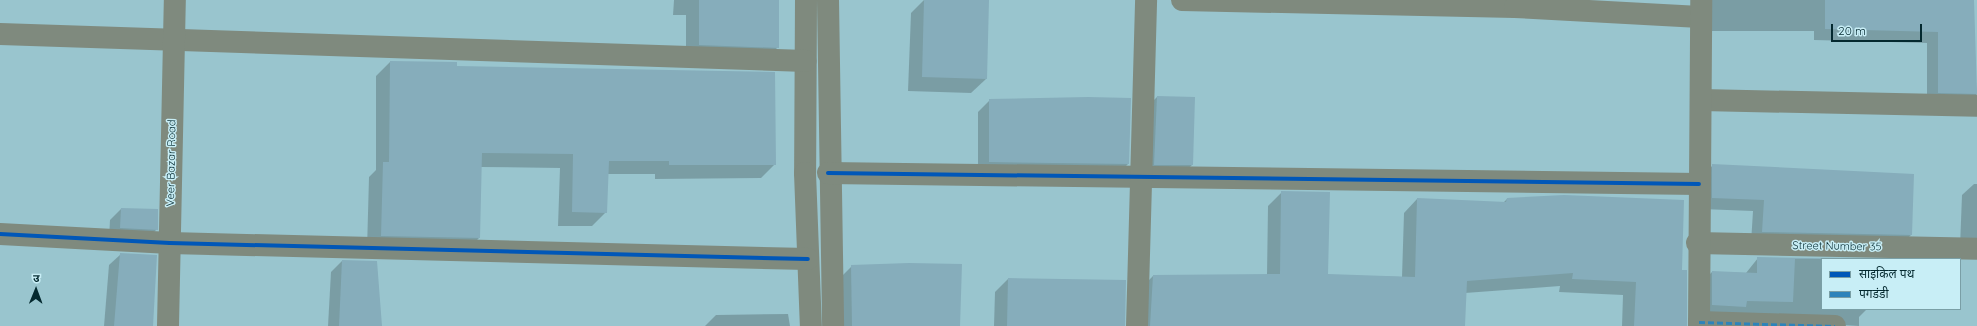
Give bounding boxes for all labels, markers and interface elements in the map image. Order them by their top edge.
scale bar [1833,16,1924,42]
text: 20 m [1838,23,1866,38]
street label: Veer Bazar Road [164,119,178,207]
street label: Street Number 35 [1792,239,1882,253]
legend [1821,258,1961,310]
text: साइकिल पथ [1859,266,1914,281]
north arrow [16,270,56,310]
text: उ [33,271,40,285]
text: पगडंडी [1859,286,1889,301]

